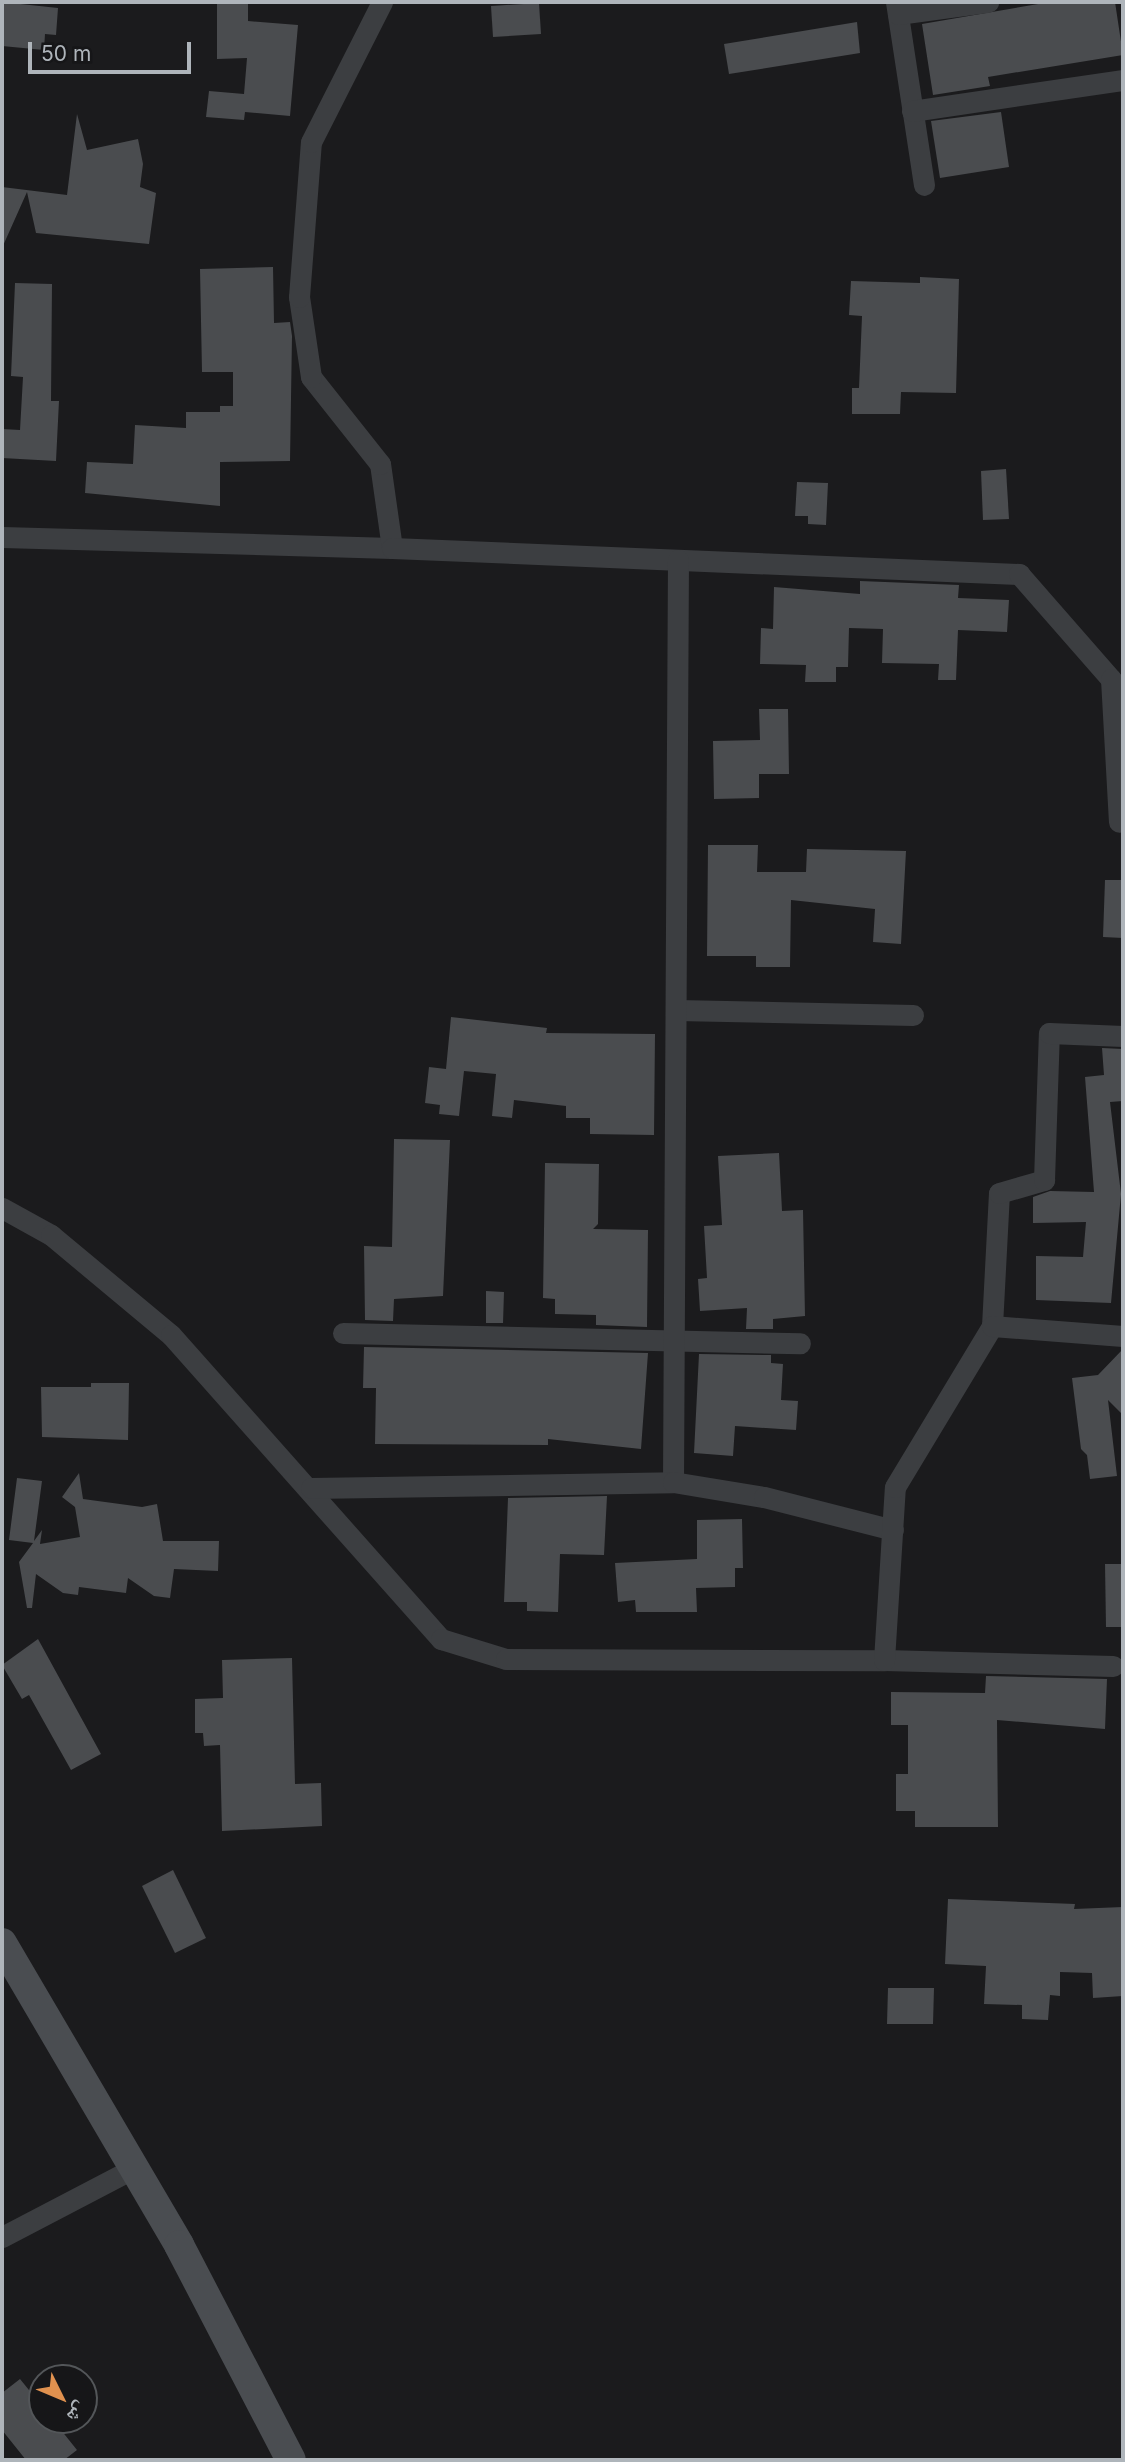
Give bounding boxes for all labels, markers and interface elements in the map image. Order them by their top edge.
scale bar [32,28,194,72]
text: 50 m [41,41,91,66]
north arrow [28,2364,98,2434]
text: ش [62,2397,93,2428]

